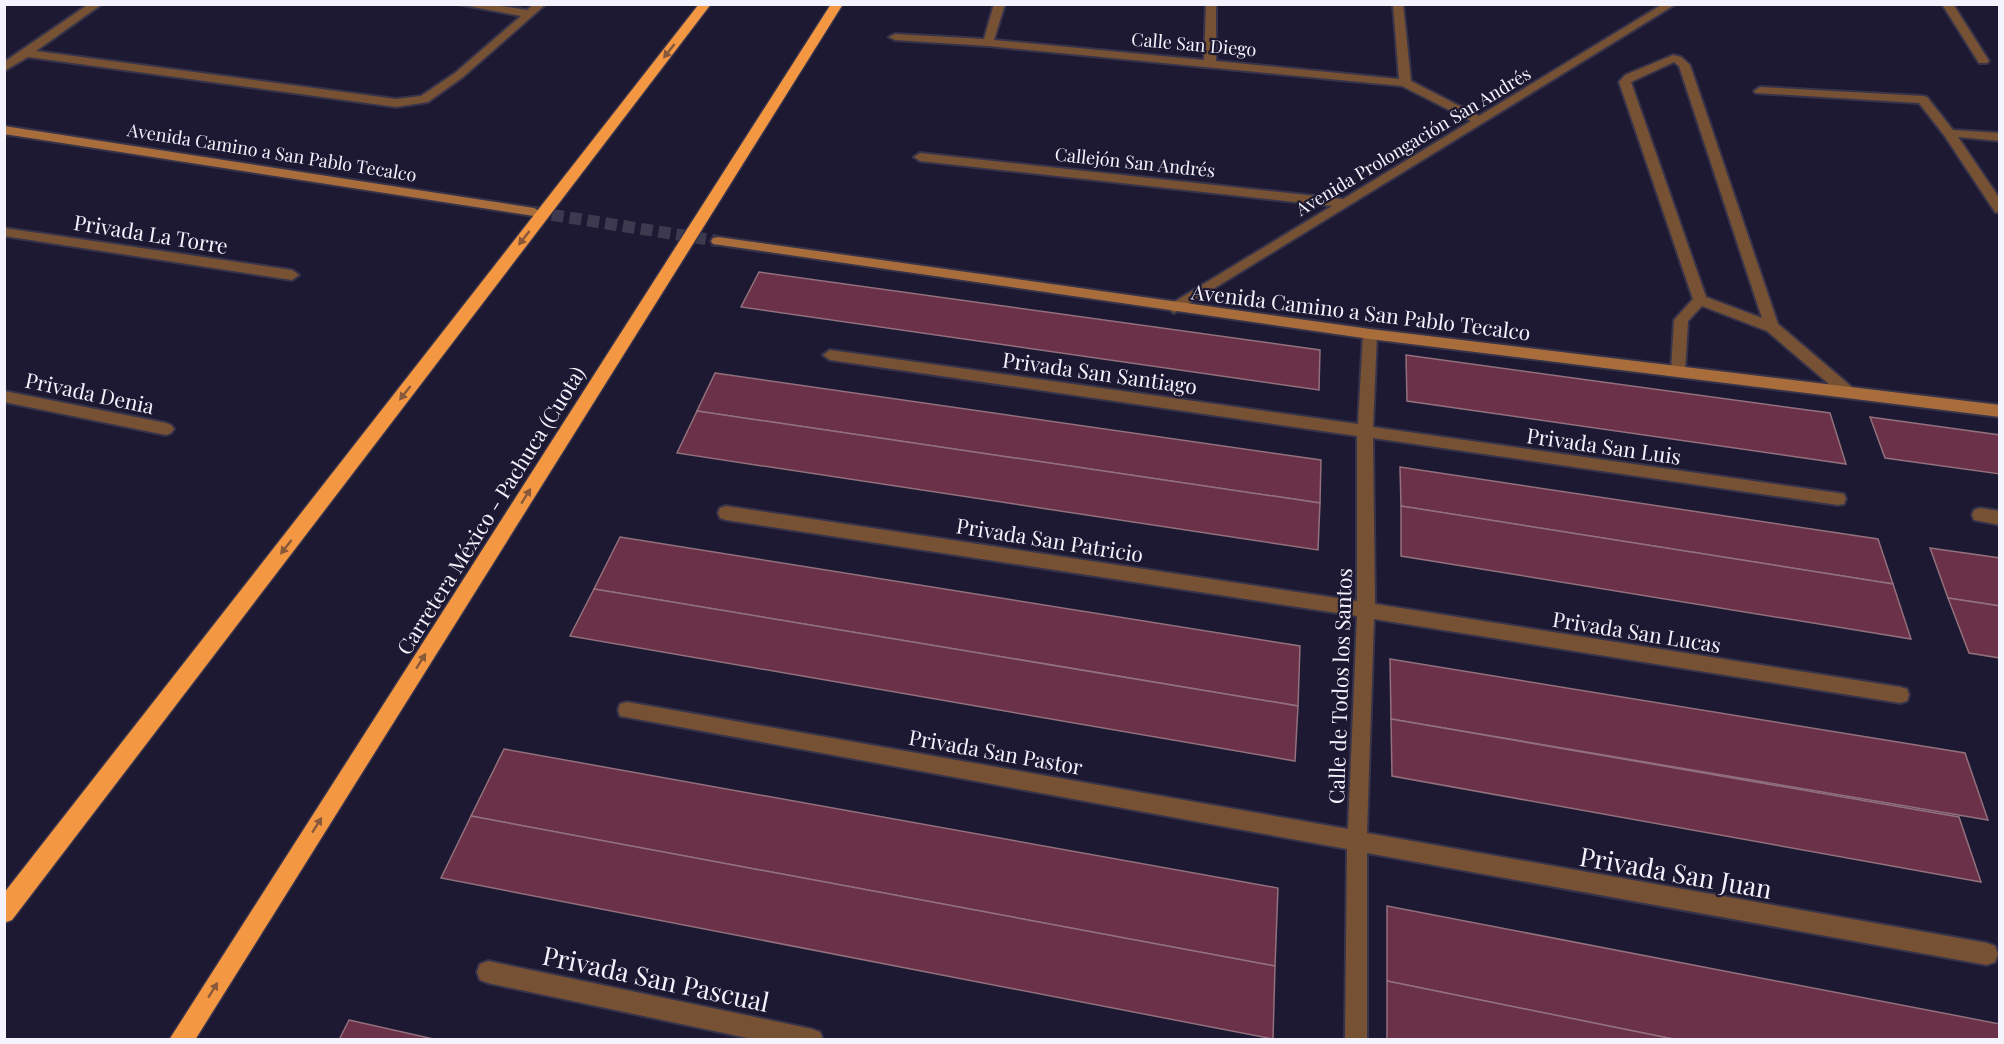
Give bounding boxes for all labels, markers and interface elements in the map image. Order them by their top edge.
street label: Calle San Diego [1130,27,1258,61]
one-way arrow [664,43,676,58]
street label: Avenida Prolongación San Andrés [1290,61,1535,221]
street label: Avenida Camino a San Pablo Tecalco [125,117,419,187]
street label: Callejón San Andrés [1054,142,1216,182]
street label: Privada La Torre [72,207,230,259]
one-way arrow [519,231,531,246]
street label: Avenida Camino a San Pablo Tecalco [1189,276,1532,346]
street label: Privada San Santiago [1001,344,1199,400]
street label: Carretera México - Pachuca (Cuota) [389,360,591,660]
street label: Privada Denia [23,365,157,419]
one-way arrow [400,385,412,400]
street label: Privada San Luis [1525,420,1683,470]
one-way arrow [520,488,531,504]
street label: Privada San Patricio [954,510,1146,568]
one-way arrow [280,539,292,555]
street label: Calle de Todos los Santos [1321,568,1357,804]
street label: Privada San Lucas [1551,604,1723,658]
one-way arrow [416,653,427,669]
street label: Privada San Pastor [907,722,1086,780]
one-way arrow [311,818,323,834]
street label: Privada San Juan [1577,838,1775,906]
street label: Privada San Pascual [539,937,773,1019]
one-way arrow [207,982,218,998]

